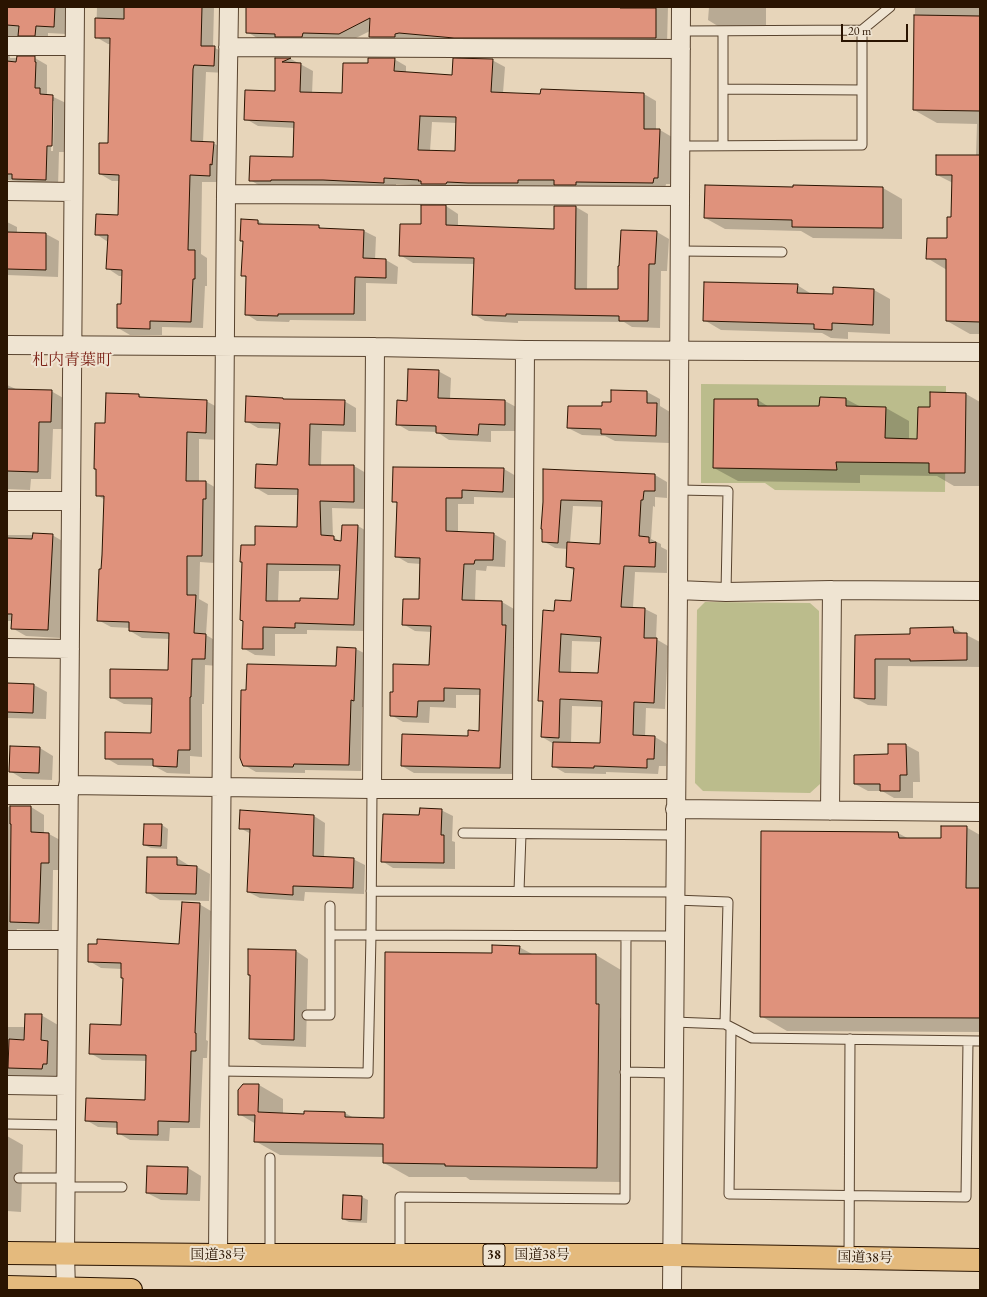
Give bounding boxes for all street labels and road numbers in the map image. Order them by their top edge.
road number: 38 [483,1244,505,1266]
street label: 国道38号 [190,1247,246,1263]
street label: 国道38号 [514,1247,570,1263]
street label: 国道38号 [837,1249,893,1267]

